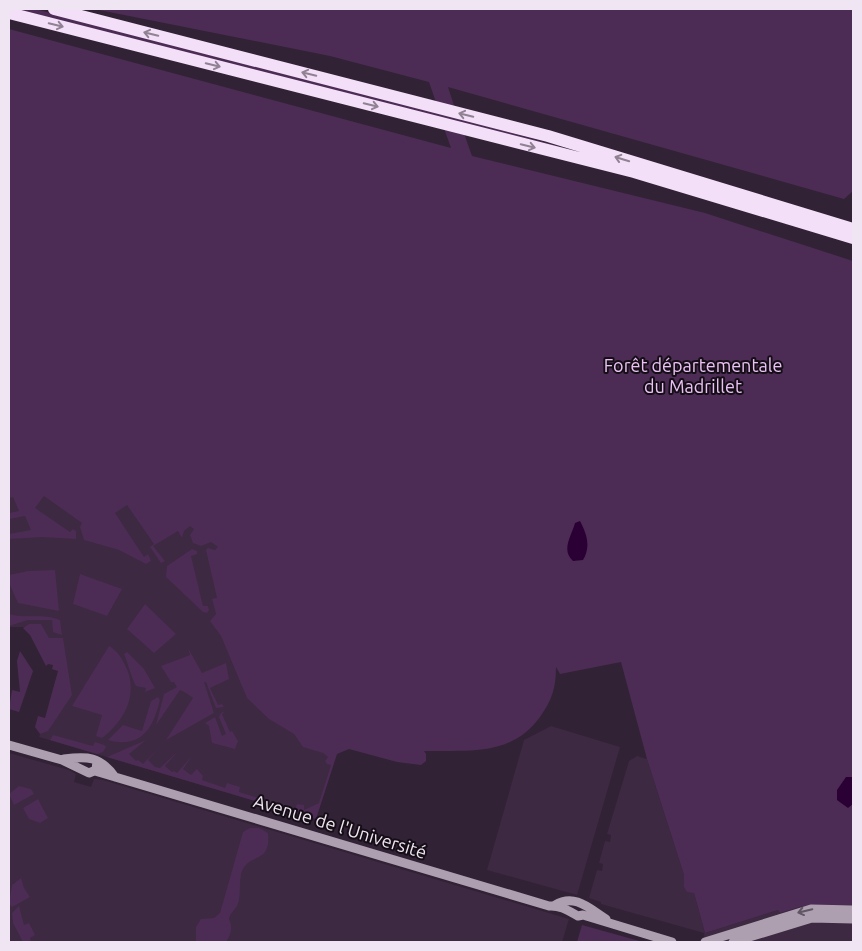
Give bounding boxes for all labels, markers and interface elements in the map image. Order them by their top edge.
one-way arrow [48,21,64,30]
one-way arrow [144,29,160,38]
one-way arrow [205,61,221,71]
one-way arrow [301,69,317,79]
one-way arrow [362,101,378,111]
one-way arrow [458,110,474,119]
one-way arrow [520,141,536,151]
one-way arrow [615,153,631,163]
park label: Forêt départementale du Madrillet [604,355,782,396]
street label: Avenue de l'Université [251,790,429,862]
one-way arrow [797,907,813,916]

